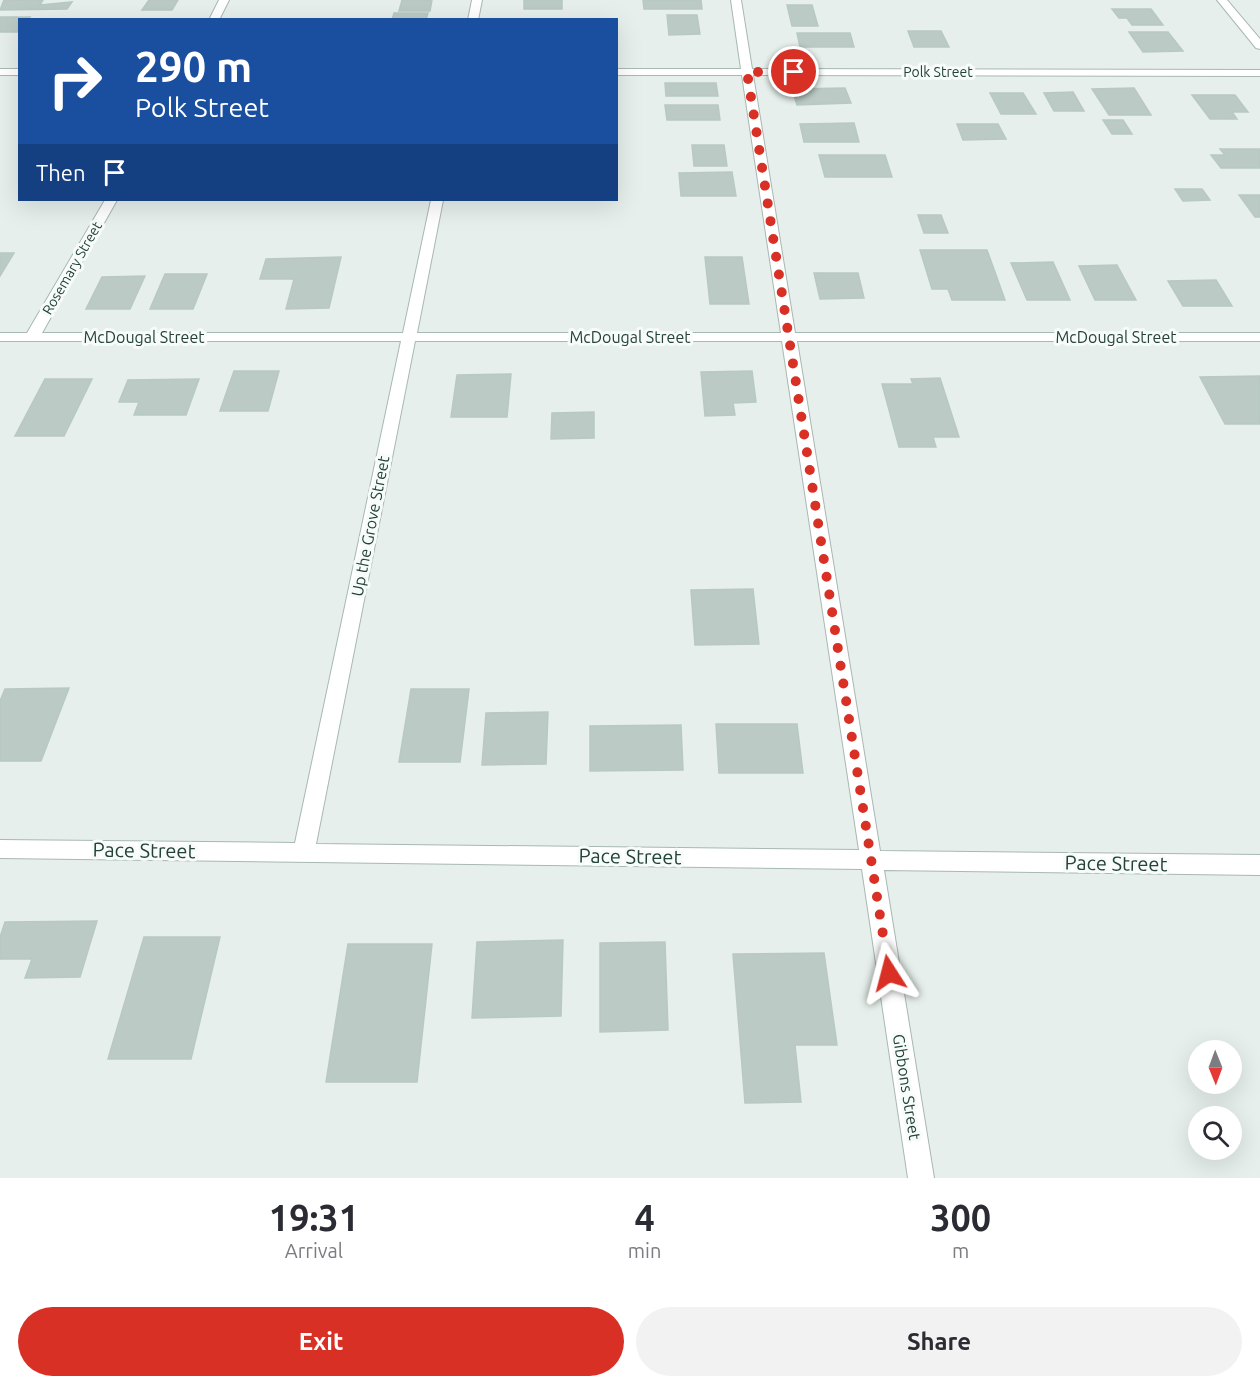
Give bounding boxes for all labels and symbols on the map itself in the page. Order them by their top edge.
pin [768,46,819,97]
street label: Polk Street [903,64,973,80]
street label: Rosemary Street [39,218,105,317]
street label: McDougal Street [83,328,205,346]
street label: McDougal Street [569,328,691,346]
street label: McDougal Street [1055,328,1177,346]
street label: Up the Grove Street [348,454,393,598]
street label: Pace Street [92,838,196,862]
street label: Pace Street [578,844,682,868]
street label: Pace Street [1064,851,1168,875]
position arrow [857,941,921,1005]
street label: Gibbons Street [890,1033,924,1142]
north arrow [1188,1040,1242,1094]

